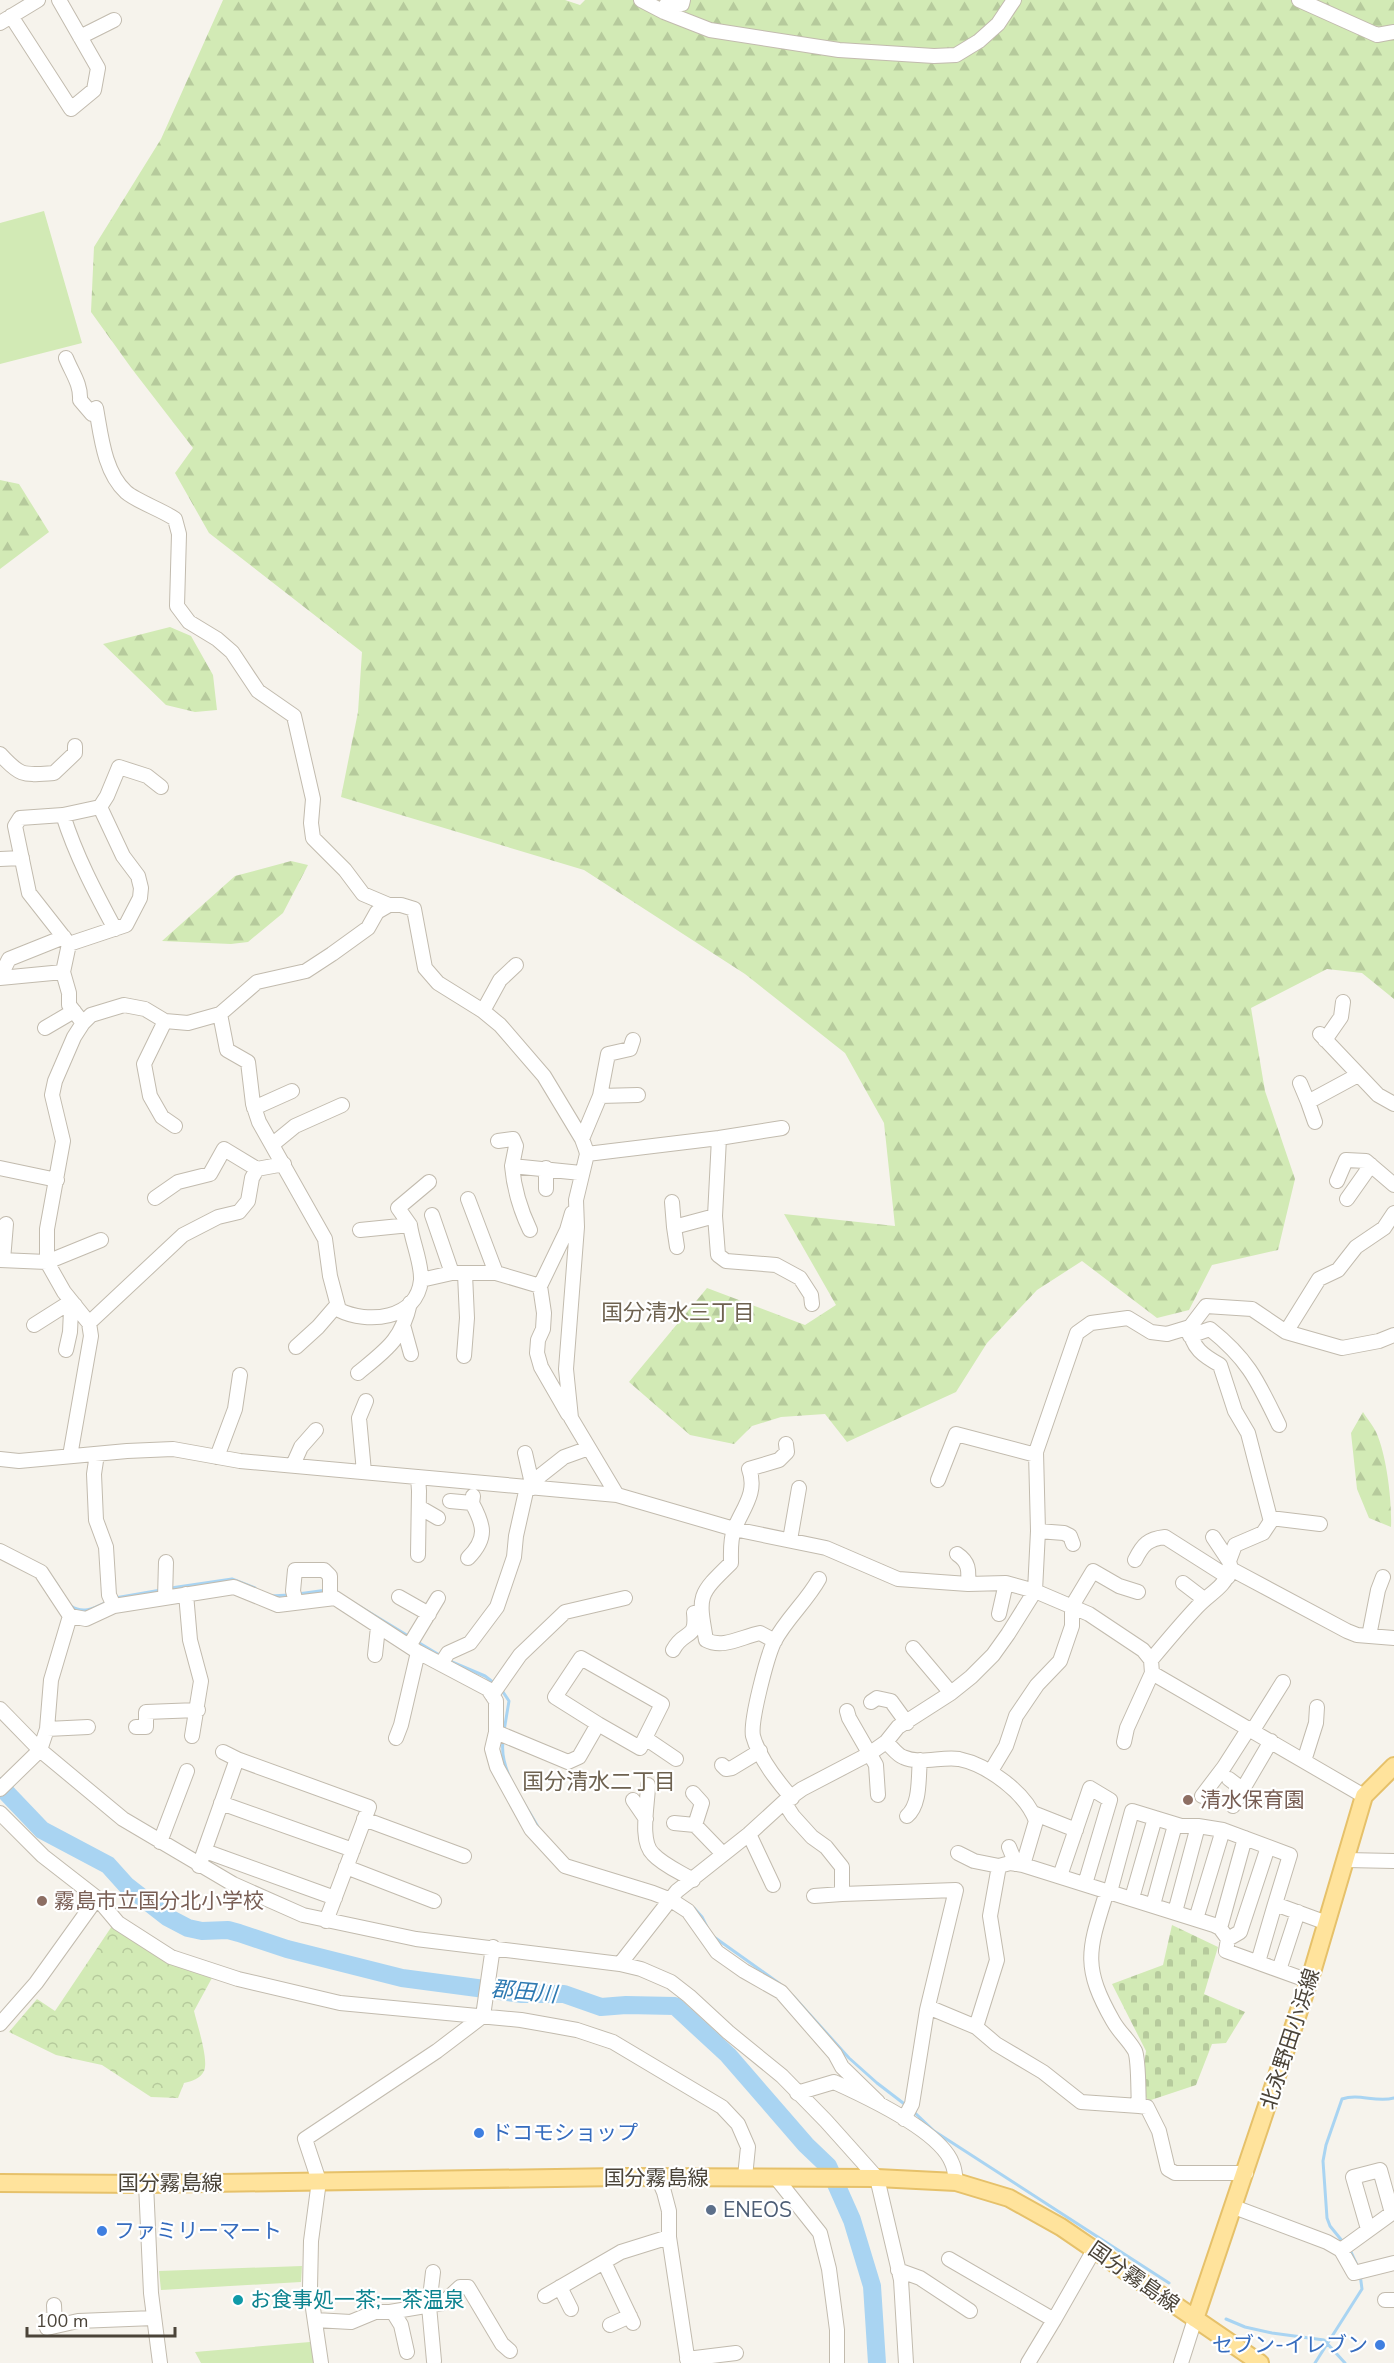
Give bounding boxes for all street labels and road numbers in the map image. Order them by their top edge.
street label: 北永野田小浜線 [1254,1965,1326,2113]
street label: 国分霧島線 [604,2164,709,2192]
street label: 国分霧島線 [118,2169,223,2197]
street label: 国分霧島線 [1083,2235,1185,2319]

